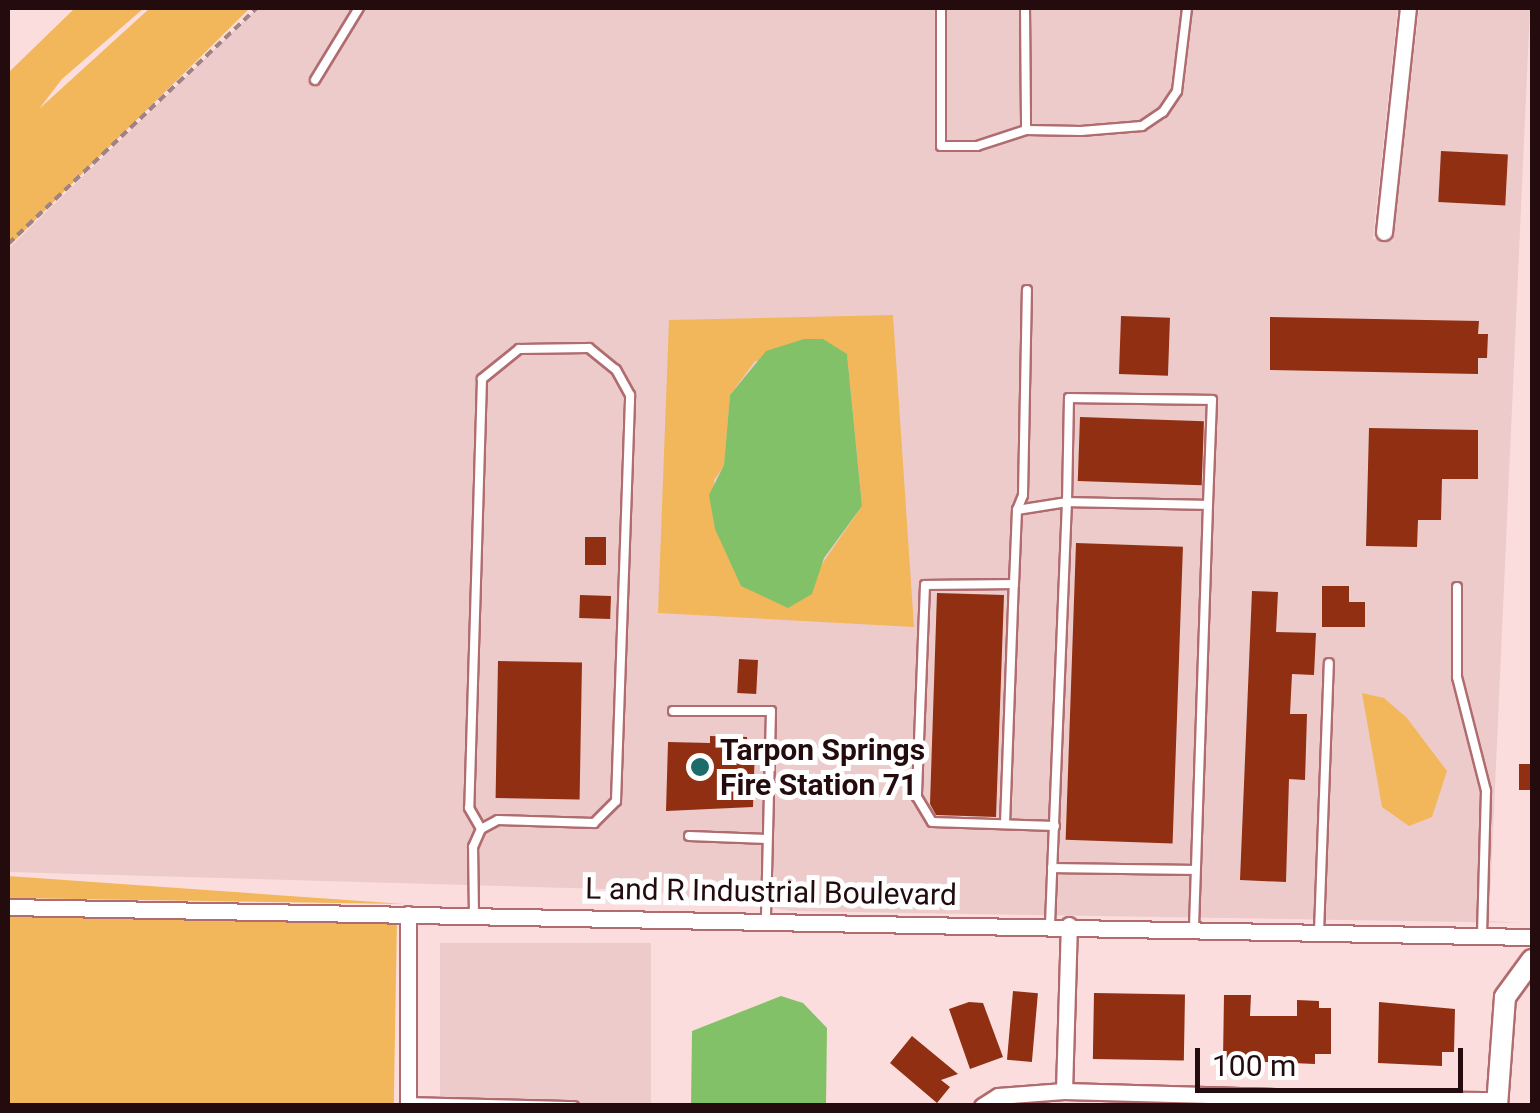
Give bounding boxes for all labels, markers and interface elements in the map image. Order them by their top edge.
place label: Tarpon Springs Fire Station 71 [720,732,925,802]
marker: Tarpon Springs Fire Station 71 [689,756,711,778]
street label: L and R Industrial Boulevard [585,871,957,913]
scale bar [1200,1028,1468,1090]
text: 100 m [1212,1048,1296,1083]

